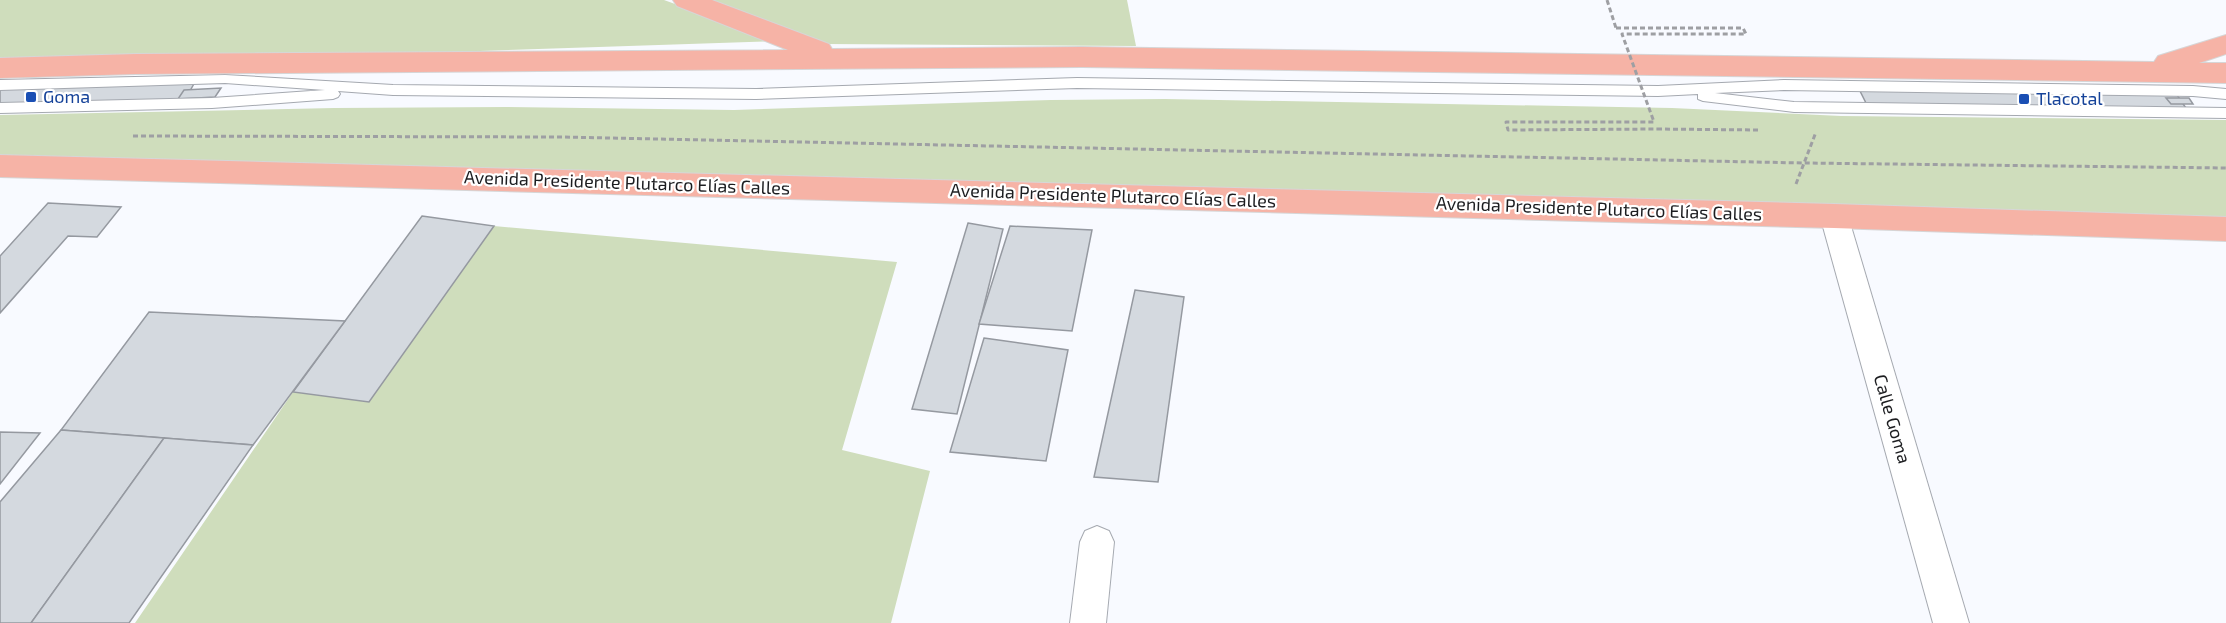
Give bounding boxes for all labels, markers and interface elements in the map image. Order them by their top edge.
place label: Goma [43,85,90,107]
place label: Tlacotal [2036,87,2103,109]
marker: Goma [24,90,38,104]
marker: Tlacotal [2017,92,2031,106]
street label: Avenida Presidente Plutarco Elías Calles [464,165,790,199]
street label: Avenida Presidente Plutarco Elías Calles [950,178,1276,212]
street label: Avenida Presidente Plutarco Elías Calles [1436,191,1762,225]
street label: Calle Goma [1870,372,1916,466]

